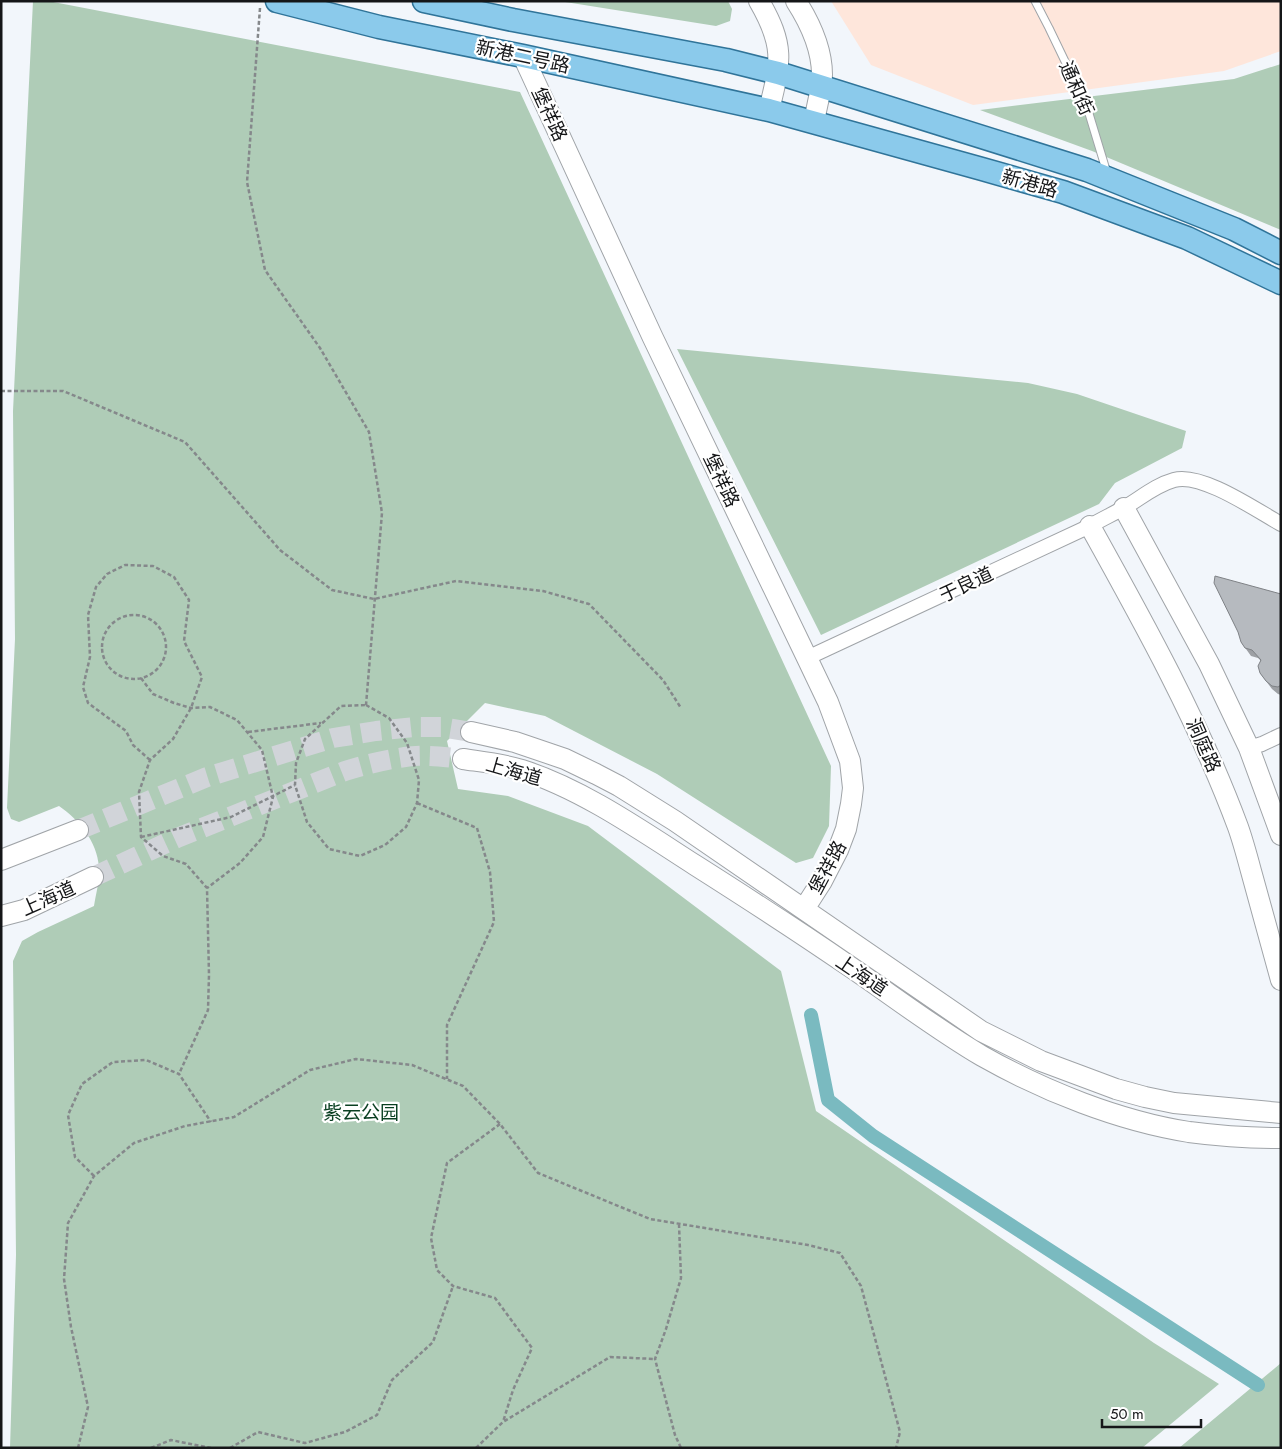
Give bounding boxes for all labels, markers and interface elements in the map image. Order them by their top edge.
street label: 新港二号路 [474,33,572,80]
street label: 通和街 [1053,57,1100,120]
street label: 堡祥路 [525,83,574,146]
street label: 新港路 [999,163,1061,204]
street label: 堡祥路 [697,449,746,512]
street label: 于良道 [935,560,998,609]
street label: 洞庭路 [1180,714,1227,777]
street label: 上海道 [483,751,545,792]
street label: 堡祥路 [802,836,853,899]
street label: 上海道 [17,875,80,922]
street label: 上海道 [831,948,893,1003]
park label: 紫云公园 [323,1099,399,1126]
scale bar [1102,1396,1201,1428]
text: 50 m [1110,1403,1144,1425]

